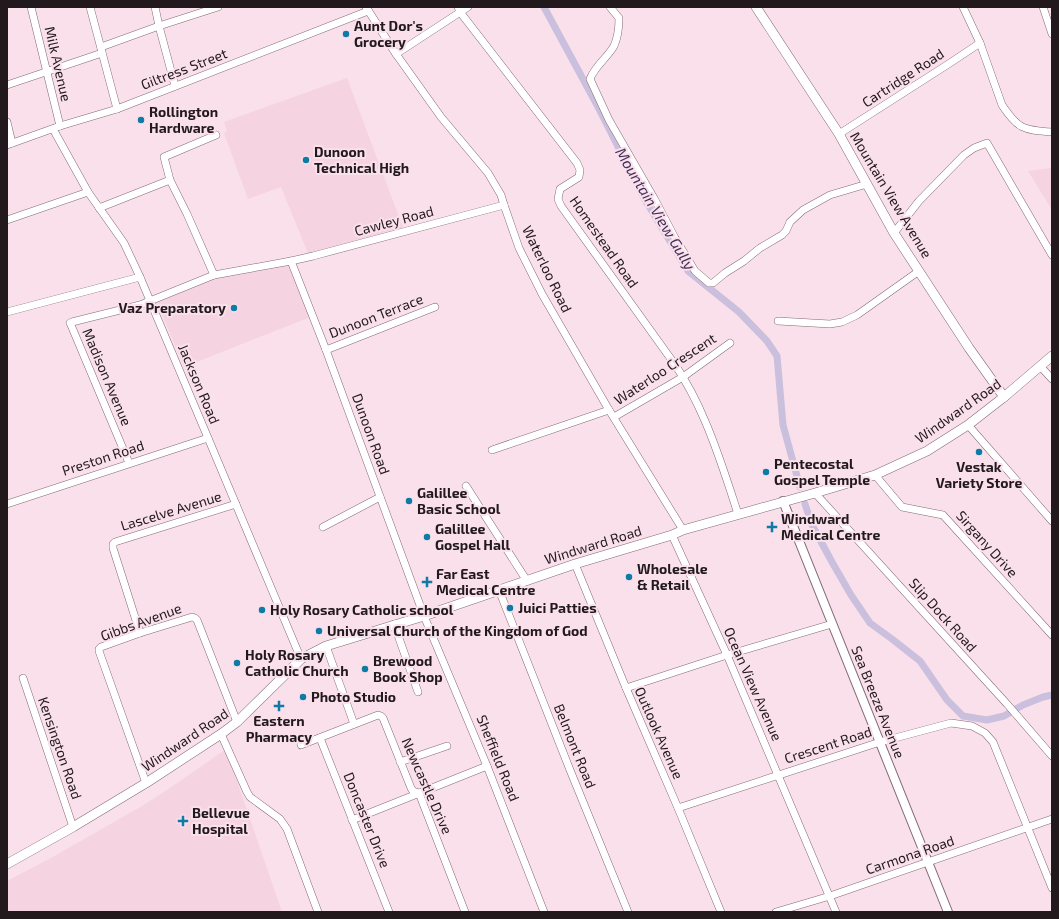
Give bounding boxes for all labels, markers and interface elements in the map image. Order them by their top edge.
place label: Aunt Dor's Grocery [354,17,423,50]
street label: Milk Avenue [42,25,75,103]
marker: Aunt Dor's Grocery [341,29,351,39]
street label: Giltress Street [138,44,229,93]
street label: Cartridge Road [859,45,947,110]
place label: Rollington Hardware [149,103,218,136]
marker: Rollington Hardware [136,115,146,125]
street label: Mountain View Avenue [847,129,936,261]
place label: Dunoon Technical High [314,143,409,176]
water label: Mountain View Gully [611,144,700,274]
marker: Dunoon Technical High [301,155,311,165]
street label: Homestead Road [566,193,642,291]
street label: Cawley Road [352,202,435,239]
street label: Waterloo Road [519,223,576,315]
street label: Dunoon Terrace [326,290,425,341]
place label: Vaz Preparatory [118,299,226,316]
marker: Vaz Preparatory [229,303,239,313]
street label: Madison Avenue [79,325,136,428]
street label: Waterloo Crescent [611,329,719,408]
street label: Jackson Road [175,341,224,426]
street label: Windward Road [911,375,1004,447]
street label: Dunoon Road [349,391,394,477]
street label: Preston Road [60,436,146,479]
marker: Vestak Variety Store [974,447,984,457]
place label: Pentecostal Gospel Temple [774,455,870,488]
place label: Vestak Variety Store [936,458,1022,491]
marker: Pentecostal Gospel Temple [761,467,771,477]
place label: Galillee Basic School [417,484,501,517]
street label: Lascelve Avenue [118,487,223,534]
marker: Galillee Basic School [404,496,414,506]
street label: Sirgany Drive [953,507,1022,581]
place label: Windward Medical Centre [781,510,880,543]
place label: Galillee Gospel Hall [435,520,511,553]
marker: Windward Medical Centre [766,521,778,533]
street label: Windward Road [542,522,644,567]
marker: Galillee Gospel Hall [422,532,432,542]
place label: Wholesale & Retail [637,560,708,593]
place label: Far East Medical Centre [436,565,535,598]
marker: Wholesale & Retail [624,572,634,582]
street label: Slip Dock Road [906,574,981,655]
marker: Far East Medical Centre [421,576,433,588]
street label: Gibbs Avenue [98,599,184,644]
place label: Juici Patties [518,599,597,616]
place label: Holy Rosary Catholic school [270,601,454,618]
marker: Juici Patties [505,603,515,613]
marker: Holy Rosary Catholic school [257,605,267,615]
place label: Universal Church of the Kingdom of God [327,622,588,639]
street label: Ocean View Avenue [721,624,786,743]
marker: Universal Church of the Kingdom of God [314,626,324,636]
street label: Sea Breeze Avenue [848,643,909,760]
place label: Holy Rosary Catholic Church [245,646,349,679]
place label: Brewood Book Shop [373,652,443,685]
marker: Holy Rosary Catholic Church [232,658,242,668]
marker: Brewood Book Shop [360,664,370,674]
street label: Outlook Avenue [631,684,687,782]
place label: Photo Studio [311,688,396,705]
marker: Photo Studio [298,692,308,702]
street label: Kensington Road [35,694,86,801]
marker: Eastern Pharmacy [274,701,284,711]
street label: Belmont Road [551,701,600,790]
street label: Windward Road [138,704,231,775]
place label: Eastern Pharmacy [246,712,312,745]
street label: Sheffield Road [473,712,523,803]
street label: Crescent Road [782,722,874,767]
street label: Newcastle Drive [399,735,456,837]
street label: Doncaster Drive [341,770,394,870]
place label: Bellevue Hospital [192,804,250,837]
marker: Bellevue Hospital [177,815,189,827]
street label: Carmona Road [863,831,956,878]

